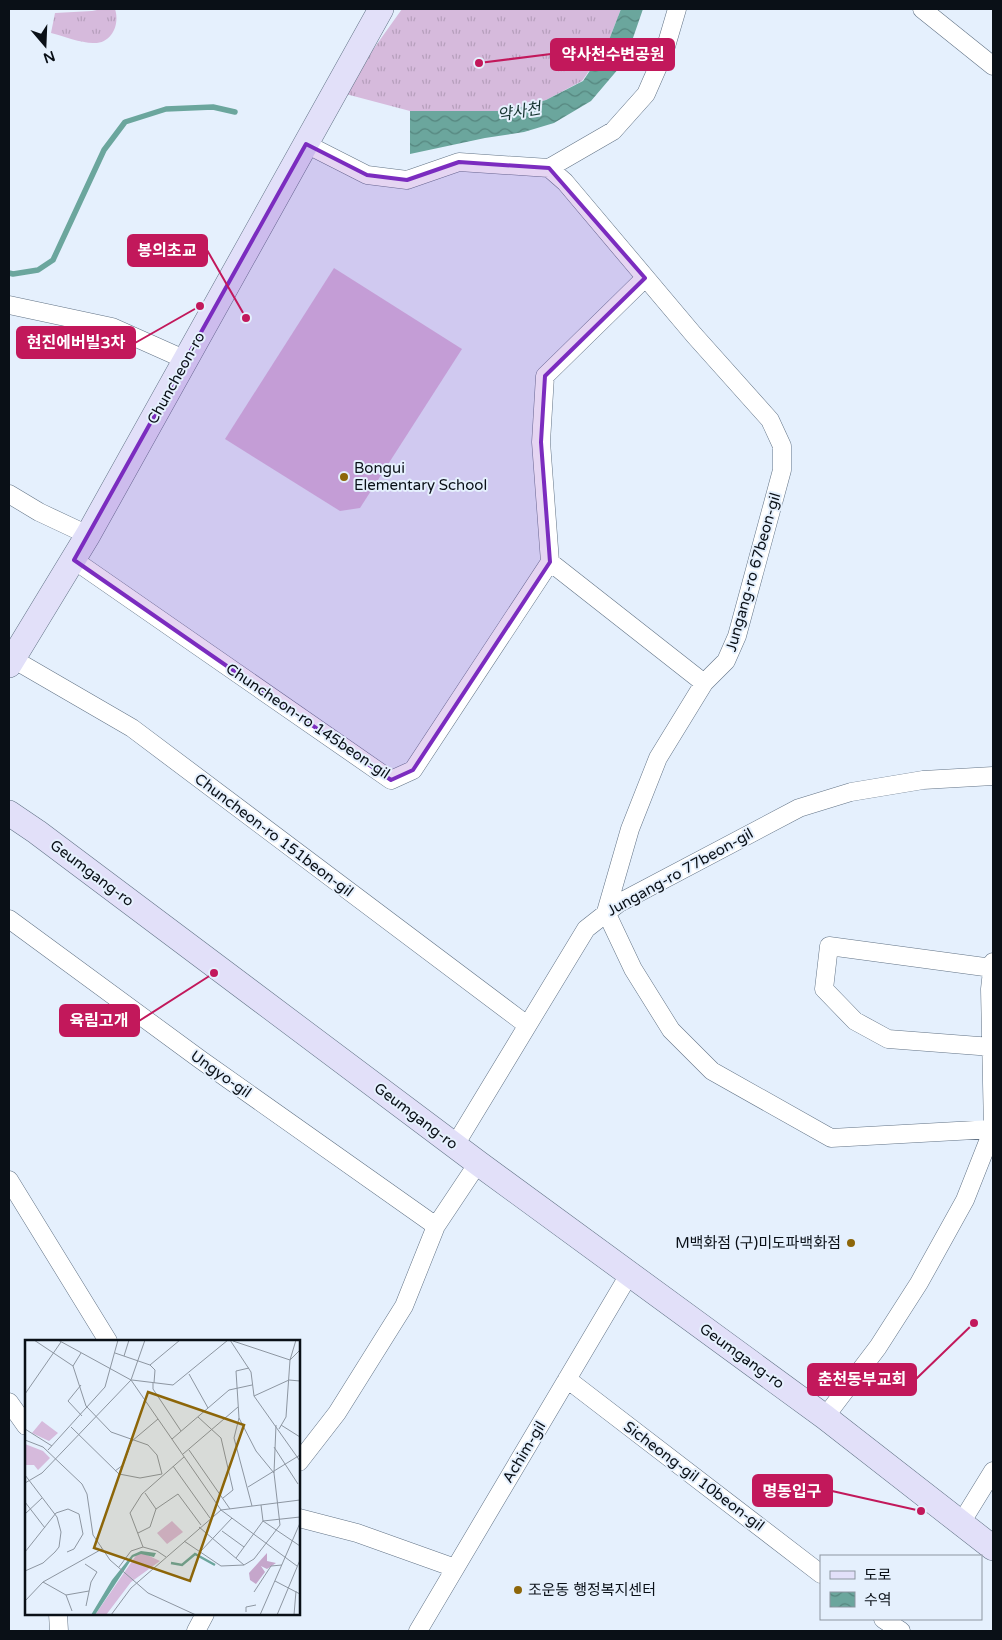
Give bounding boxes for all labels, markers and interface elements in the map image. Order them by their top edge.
north arrow [20,20,70,70]
callout: 약사천수변공원 [551,39,674,70]
text: 약사천수변공원 [561,45,665,65]
text: N [41,47,57,67]
water label: 약사천 [496,98,545,126]
callout: 봉의초교 [128,235,207,266]
text: 봉의초교 [138,241,197,261]
callout: 현진에버빌3차 [17,327,135,358]
street label: Chuncheon-ro [143,329,209,427]
text: 현진에버빌3차 [27,333,125,353]
place label: Bongui Elementary School [354,459,487,494]
marker: Bongui Elementary School [338,471,350,483]
street label: Jungang-ro 67beon-gil [722,490,784,654]
street label: Chuncheon-ro 145beon-gil [223,659,393,783]
street label: Chuncheon-ro 151beon-gil [191,769,357,901]
street label: Jungang-ro 77beon-gil [604,824,756,920]
street label: Geumgang-ro [47,836,137,910]
callout: 육림고개 [60,1005,139,1036]
text: 육림고개 [70,1011,128,1031]
street label: Ungyo-gil [187,1047,255,1101]
street label: Geumgang-ro [371,1079,461,1153]
place label: M백화점 (구)미도파백화점 [675,1234,841,1252]
marker: M백화점 (구)미도파백화점 [845,1237,857,1249]
street label: Geumgang-ro [696,1319,788,1393]
inset map [25,1340,300,1615]
callout: 춘천동부교회 [808,1364,916,1395]
text: 춘천동부교회 [818,1370,906,1390]
street label: Sicheong-gil 10beon-gil [620,1417,768,1535]
street label: Achim-gil [499,1418,549,1486]
callout: 명동입구 [753,1475,832,1506]
text: 명동입구 [763,1482,821,1502]
legend [820,1555,982,1620]
text: 도로 [864,1566,892,1584]
place label: 조운동 행정복지센터 [528,1581,656,1599]
marker: 조운동 행정복지센터 [512,1584,524,1596]
text: 수역 [864,1591,892,1609]

